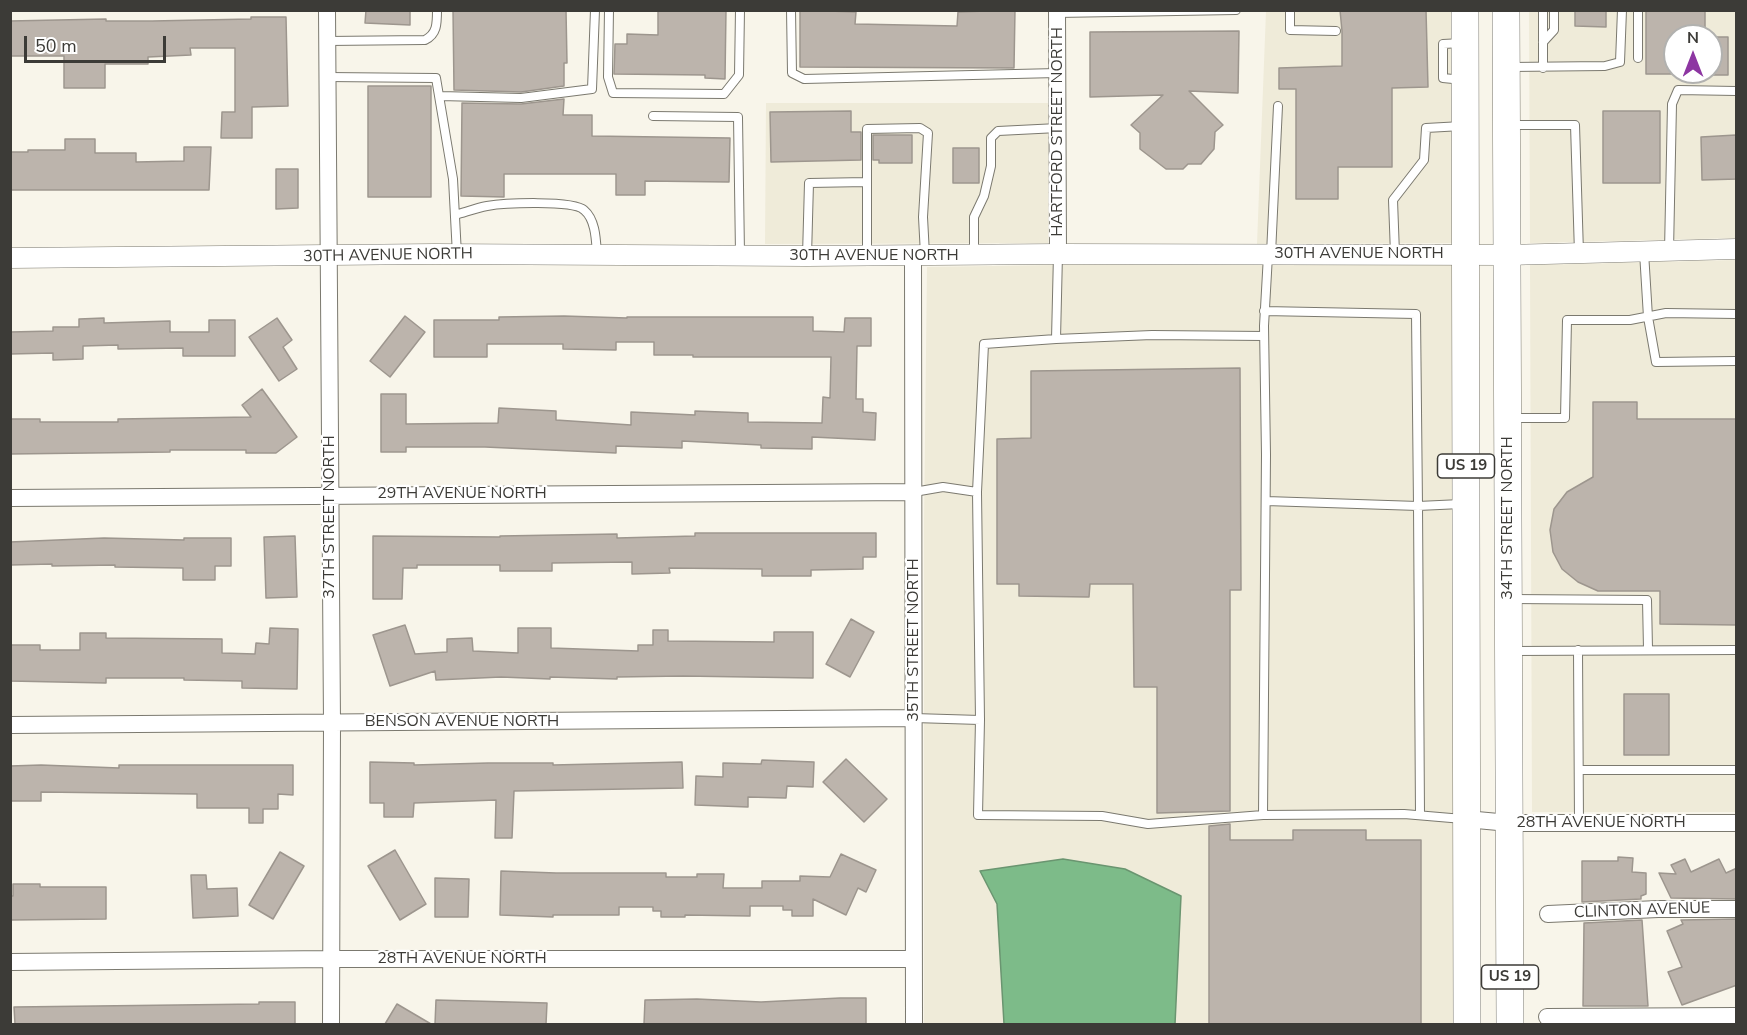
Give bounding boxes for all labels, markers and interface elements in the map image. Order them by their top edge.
scale bar [27,24,170,62]
north arrow [1663,24,1723,84]
street label: HARTFORD STREET NORTH [1048,27,1068,237]
text: N [1687,27,1699,49]
text: 50 m [35,34,77,58]
street label: 30TH AVENUE NORTH [1274,244,1444,264]
street label: 30TH AVENUE NORTH [303,245,473,267]
street label: 30TH AVENUE NORTH [789,246,959,266]
street label: 37TH STREET NORTH [320,435,340,599]
street label: 34TH STREET NORTH [1498,436,1518,600]
road number: US 19 [1438,454,1494,478]
street label: 29TH AVENUE NORTH [377,484,547,504]
street label: 35TH STREET NORTH [904,558,924,722]
street label: BENSON AVENUE NORTH [365,712,559,732]
street label: 28TH AVENUE NORTH [1516,813,1686,833]
street label: CLINTON AVENUE [1573,899,1711,923]
street label: 28TH AVENUE NORTH [377,949,547,969]
road number: US 19 [1482,965,1538,989]

